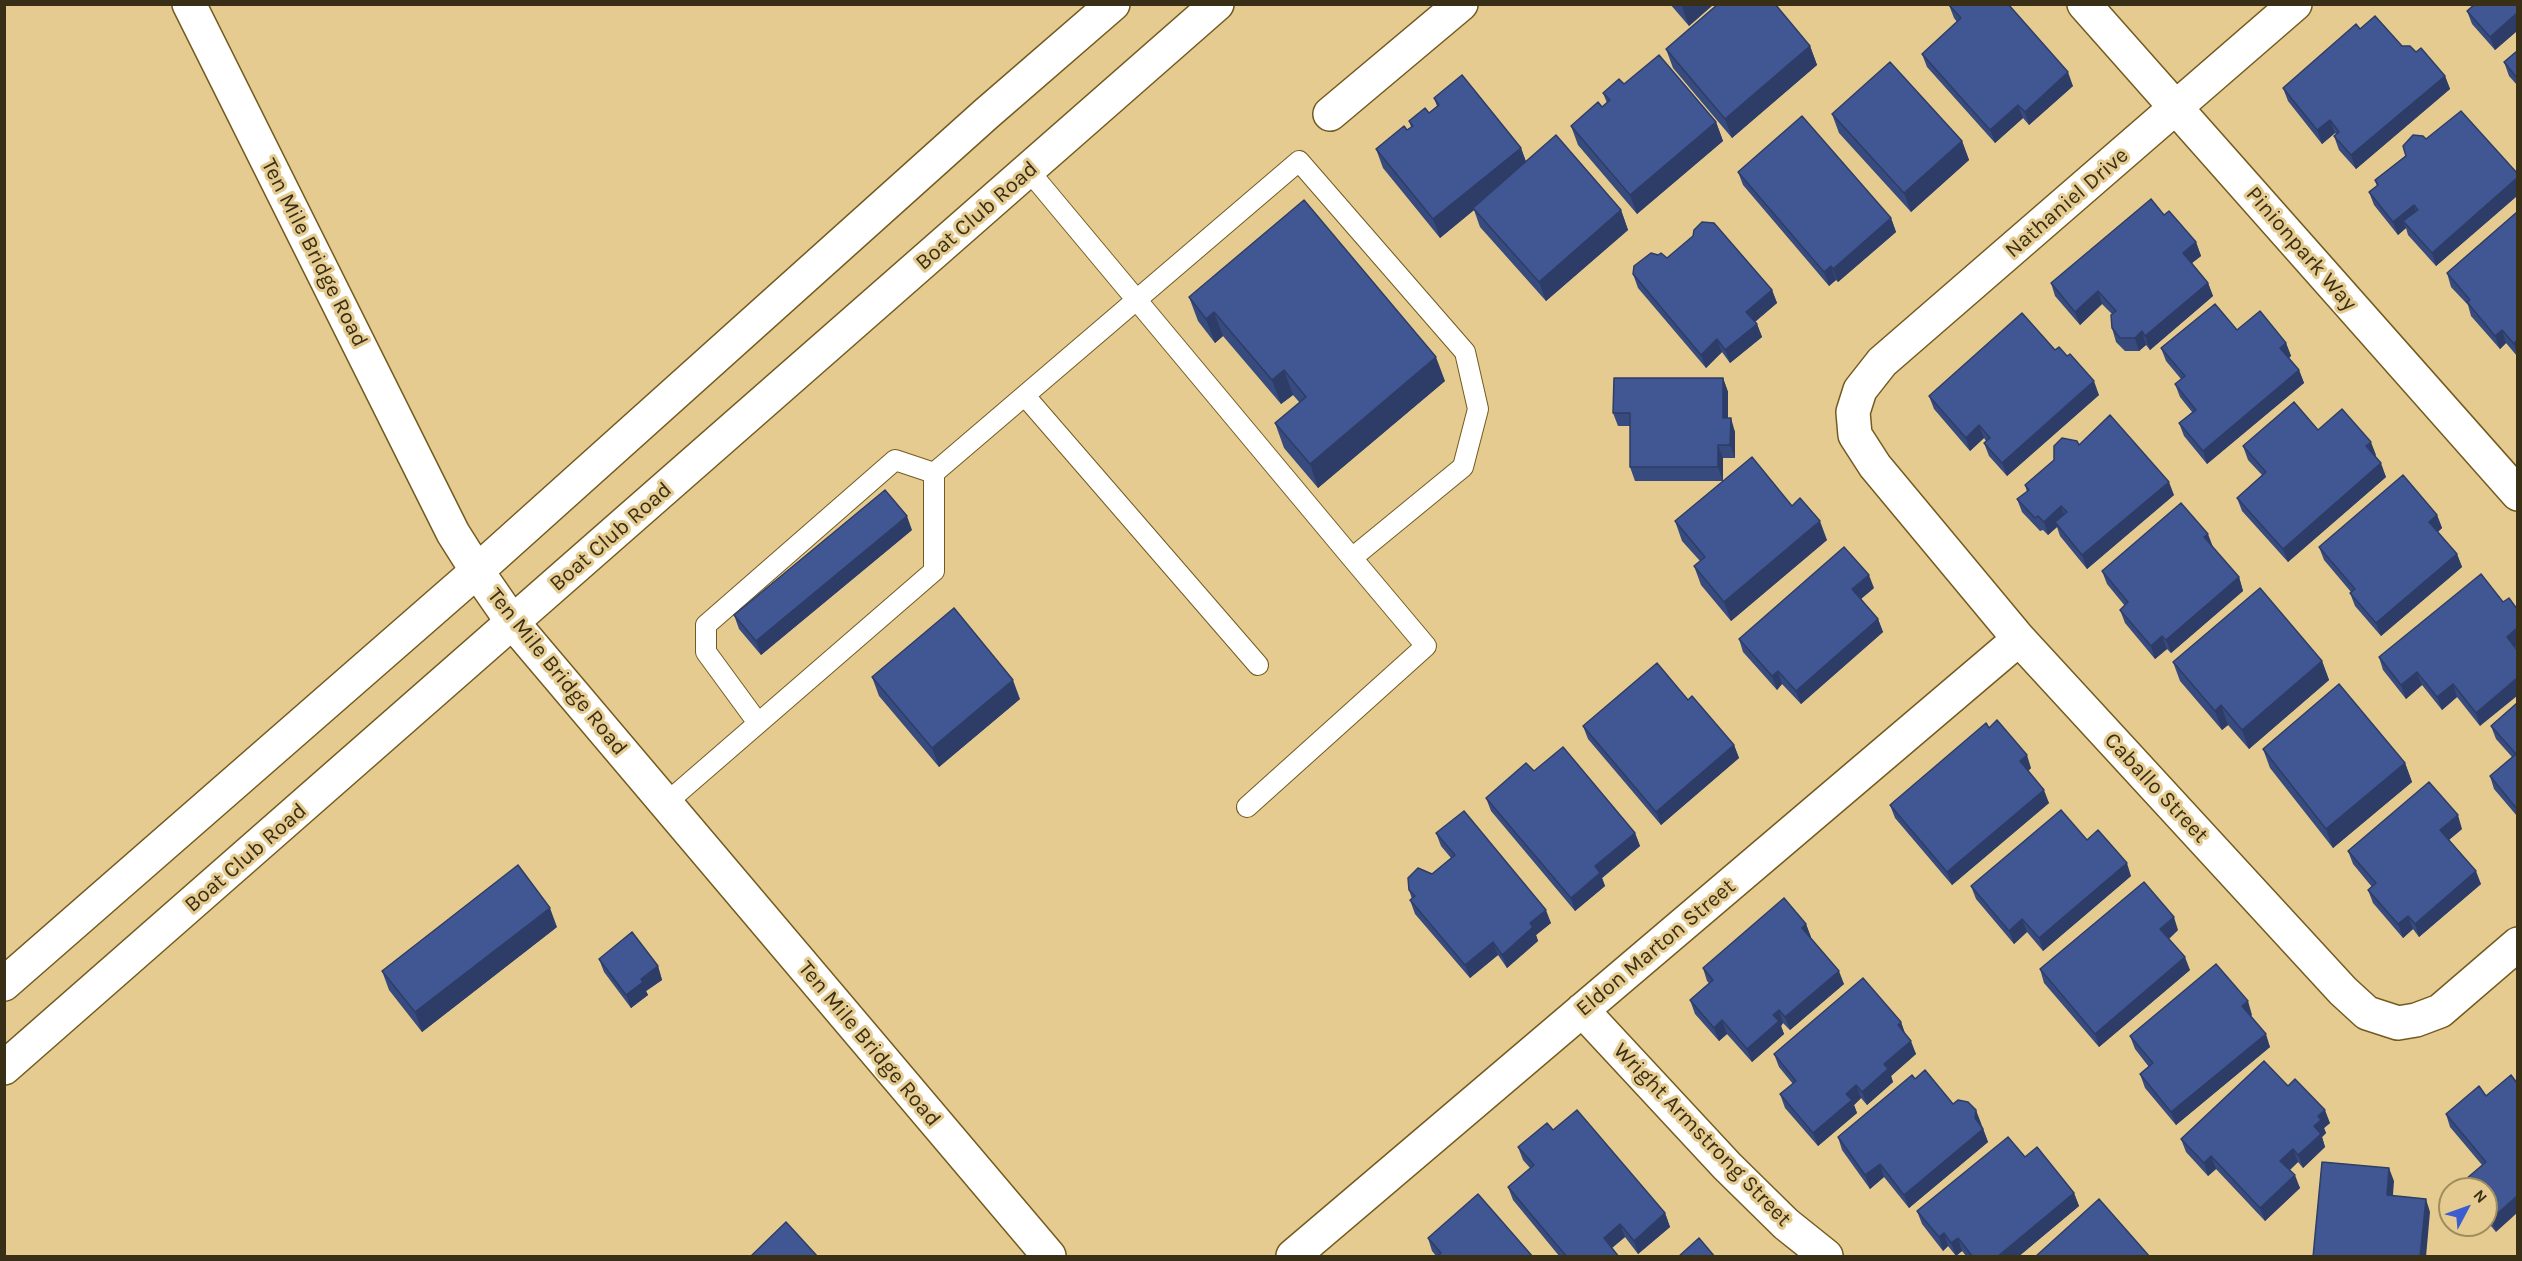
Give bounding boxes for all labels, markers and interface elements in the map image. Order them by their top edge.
street label: Nathaniel Drive [2000,142,2134,264]
street label: Ten Mile Bridge Road [255,154,373,352]
street label: Boat Club Road [911,156,1043,276]
street label: Pinionpark Way [2240,182,2362,316]
street label: Boat Club Road [545,477,677,597]
street label: Ten Mile Bridge Road [481,583,633,761]
street label: Caballo Street [2098,728,2214,848]
street label: Boat Club Road [180,798,312,918]
street label: Eldon Marton Street [1571,874,1741,1022]
street label: Ten Mile Bridge Road [792,956,946,1132]
street label: Wright Armstrong Street [1607,1038,1797,1232]
north arrow [2438,1177,2498,1237]
text: N [2470,1186,2491,1207]

